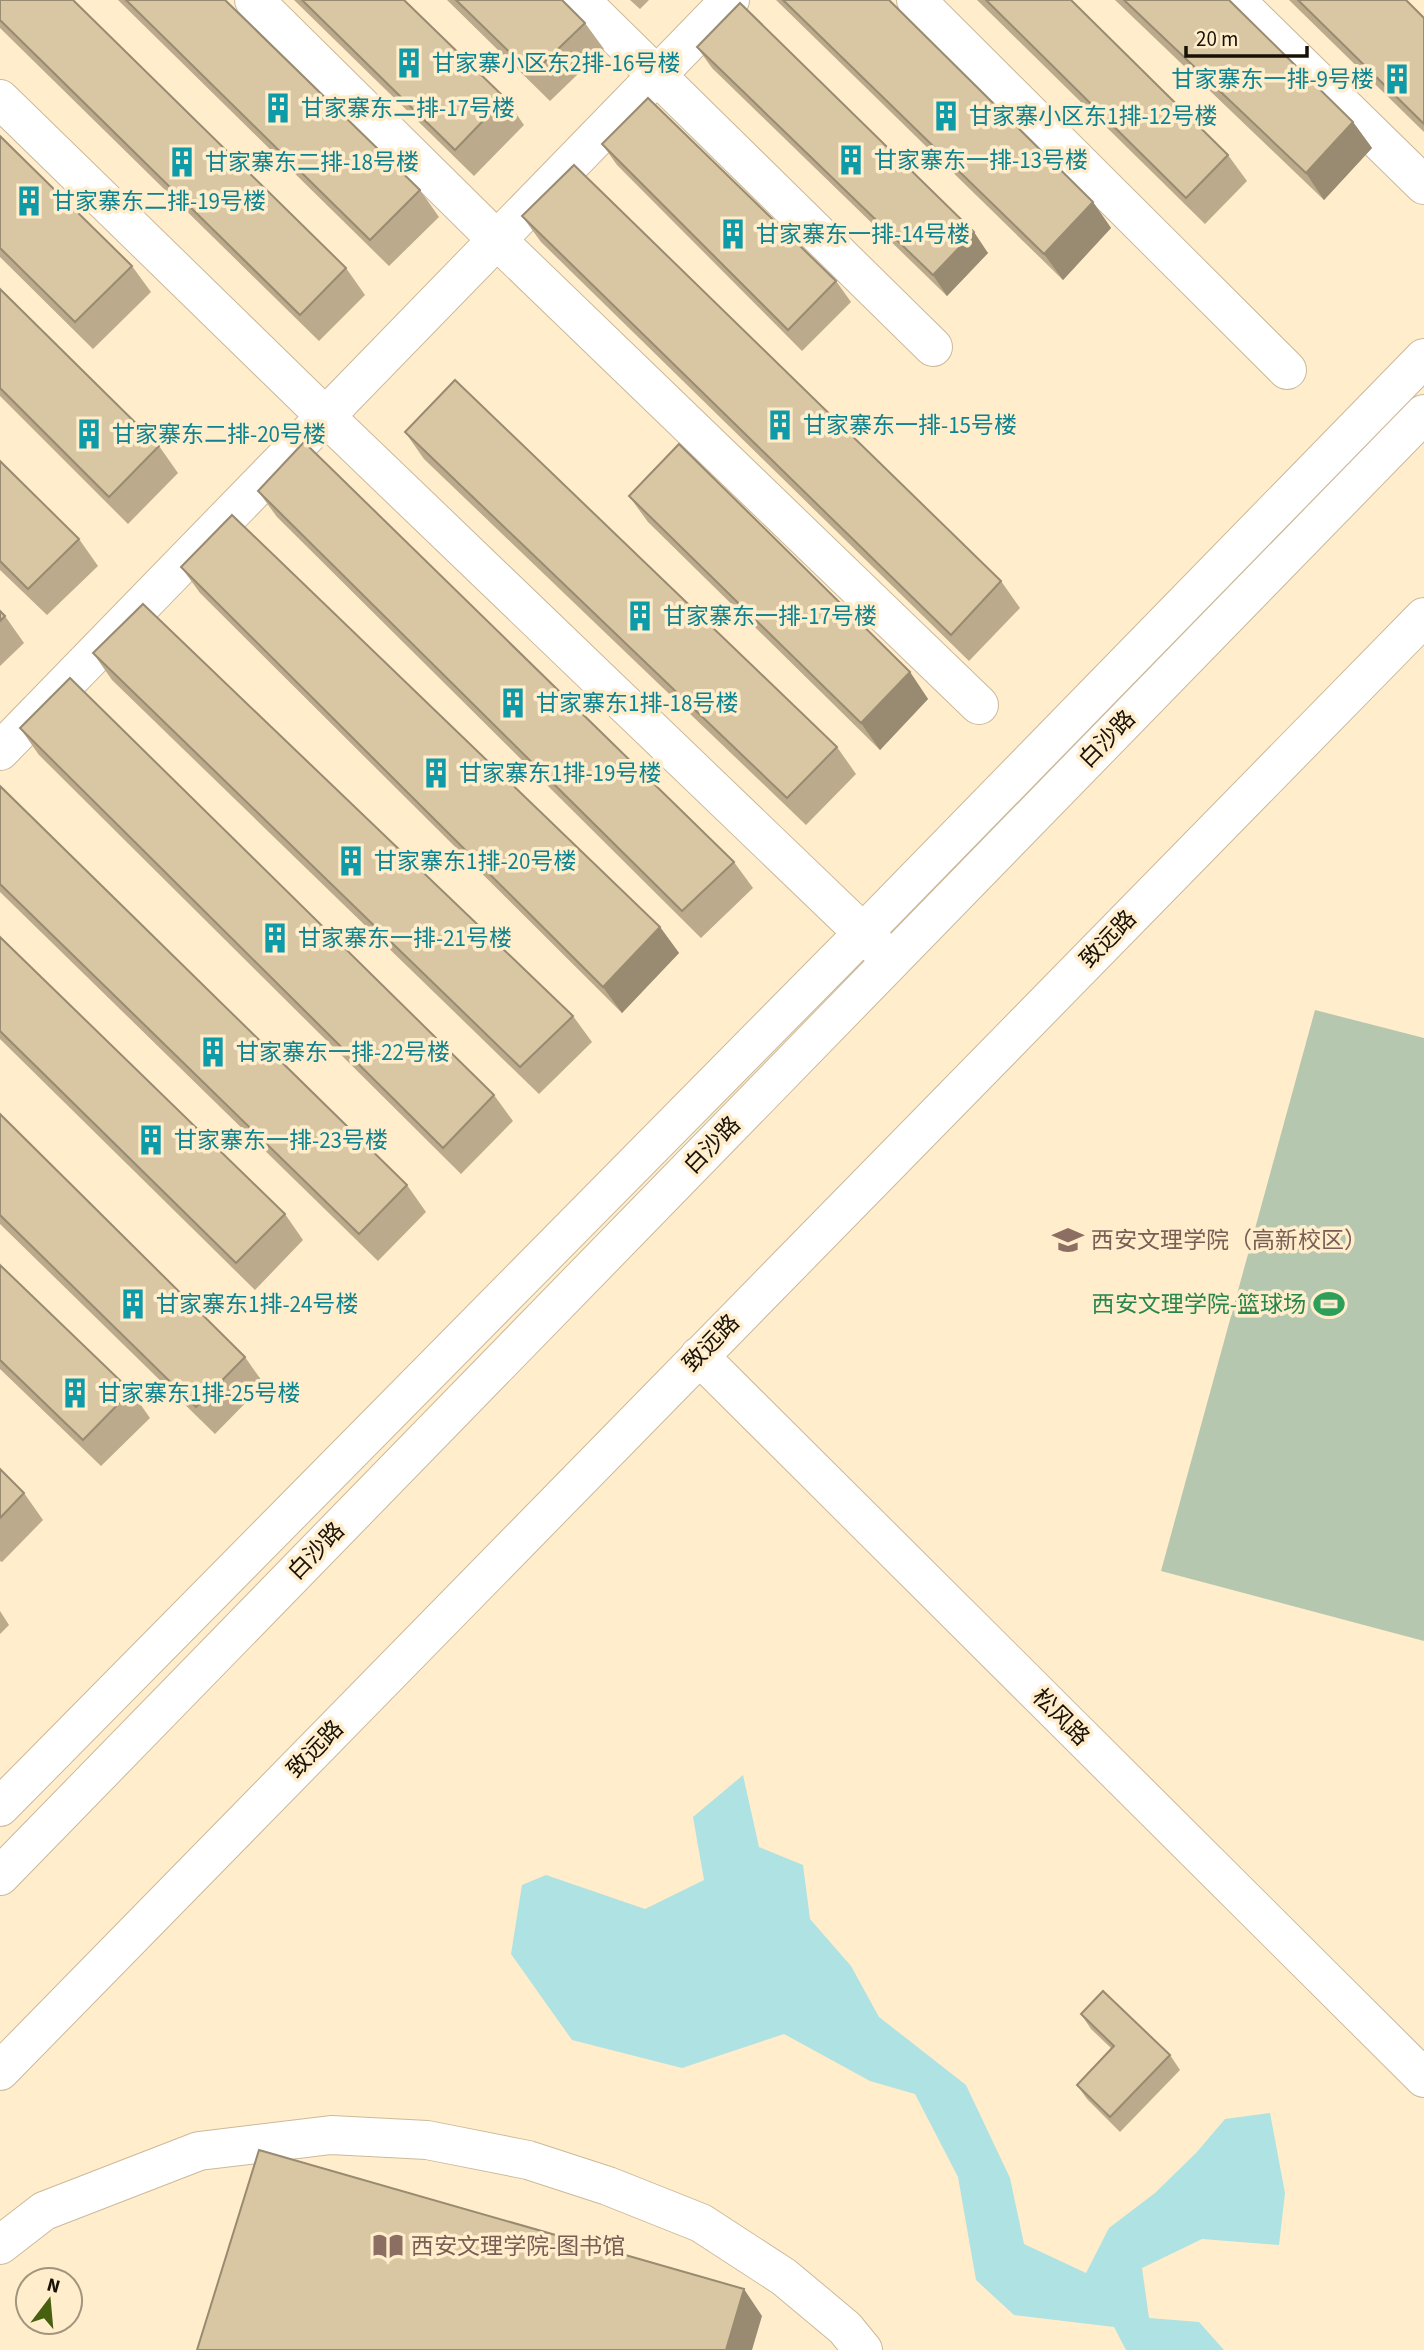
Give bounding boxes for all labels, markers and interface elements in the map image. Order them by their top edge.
scale bar [1186,14,1307,58]
text: 20 m [1196,24,1238,54]
building icon: 甘家寨小区东2排-16号楼 [392,46,426,80]
place label: 甘家寨小区东2排-16号楼 [432,47,680,80]
building icon: 甘家寨东一排-9号楼 [1380,62,1414,96]
place label: 甘家寨东一排-9号楼 [1171,63,1374,96]
building icon: 甘家寨东二排-17号楼 [261,91,295,125]
place label: 甘家寨东二排-17号楼 [301,92,515,125]
building icon: 甘家寨小区东1排-12号楼 [929,99,963,133]
place label: 甘家寨小区东1排-12号楼 [969,100,1217,133]
building icon: 甘家寨东一排-13号楼 [834,143,868,177]
place label: 甘家寨东一排-13号楼 [874,144,1088,177]
building icon: 甘家寨东二排-18号楼 [165,145,199,179]
place label: 甘家寨东二排-18号楼 [205,146,419,179]
building icon: 甘家寨东二排-19号楼 [12,184,46,218]
place label: 甘家寨东二排-19号楼 [52,185,266,218]
building icon: 甘家寨东一排-14号楼 [716,217,750,251]
place label: 甘家寨东一排-14号楼 [756,218,970,251]
building icon: 甘家寨东一排-15号楼 [763,408,797,442]
place label: 甘家寨东一排-15号楼 [803,409,1017,442]
building icon: 甘家寨东二排-20号楼 [72,417,106,451]
place label: 甘家寨东二排-20号楼 [112,418,326,451]
building icon: 甘家寨东一排-17号楼 [623,599,657,633]
place label: 甘家寨东一排-17号楼 [663,600,877,633]
building icon: 甘家寨东1排-18号楼 [496,686,530,720]
place label: 甘家寨东1排-18号楼 [536,687,738,720]
street label: 白沙路 [1071,703,1143,775]
building icon: 甘家寨东1排-19号楼 [419,756,453,790]
place label: 甘家寨东1排-19号楼 [459,757,661,790]
building icon: 甘家寨东1排-20号楼 [334,844,368,878]
place label: 甘家寨东1排-20号楼 [374,845,576,878]
street label: 致远路 [1072,903,1144,975]
building icon: 甘家寨东一排-21号楼 [258,921,292,955]
place label: 甘家寨东一排-21号楼 [298,922,512,955]
building icon: 甘家寨东一排-22号楼 [196,1035,230,1069]
place label: 甘家寨东一排-22号楼 [236,1036,450,1069]
street label: 白沙路 [676,1109,748,1181]
building icon: 甘家寨东一排-23号楼 [134,1123,168,1157]
place label: 甘家寨东一排-23号楼 [174,1124,388,1157]
school or university icon: 西安文理学院（高新校区） [1051,1223,1085,1257]
place label: 西安文理学院（高新校区） [1091,1224,1367,1257]
building icon: 甘家寨东1排-24号楼 [116,1287,150,1321]
sports icon: 西安文理学院-篮球场 [1312,1287,1346,1321]
place label: 甘家寨东1排-24号楼 [156,1288,358,1321]
place label: 西安文理学院-篮球场 [1092,1288,1306,1321]
street label: 致远路 [675,1307,747,1379]
building icon: 甘家寨东1排-25号楼 [58,1376,92,1410]
place label: 甘家寨东1排-25号楼 [98,1377,300,1410]
street label: 白沙路 [280,1515,352,1587]
street label: 松风路 [1025,1681,1097,1753]
street label: 致远路 [279,1713,351,1785]
library icon: 西安文理学院-图书馆 [371,2229,405,2263]
place label: 西安文理学院-图书馆 [411,2230,625,2263]
north arrow [14,2266,84,2336]
text: N [43,2271,63,2301]

